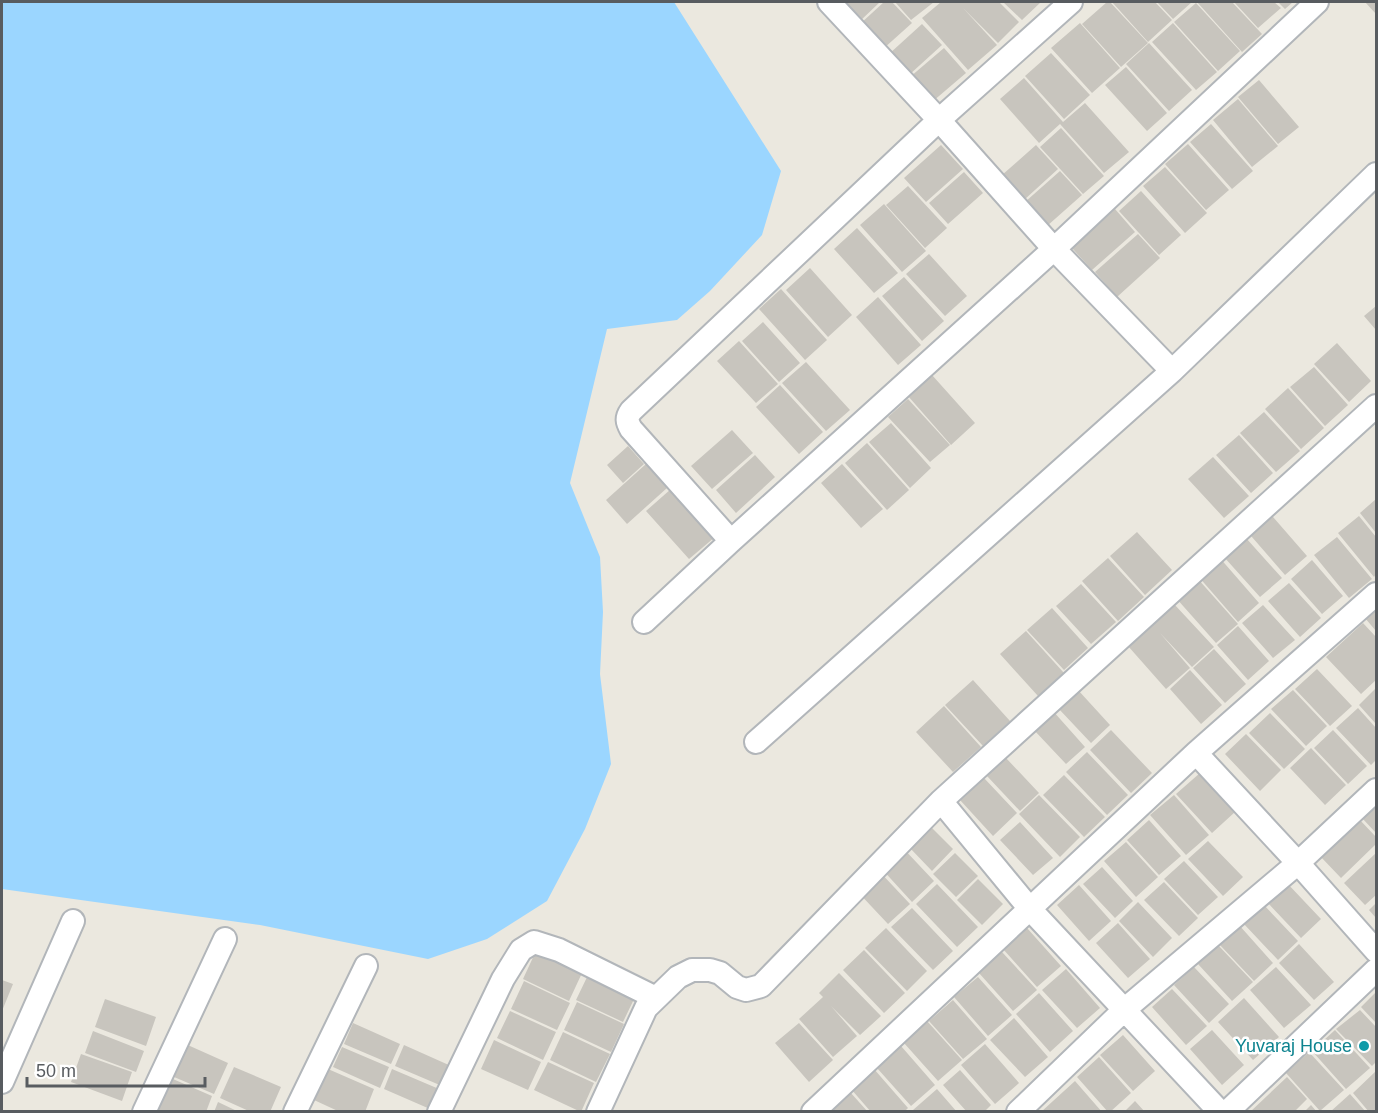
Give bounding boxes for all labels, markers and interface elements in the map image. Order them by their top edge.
place label: Yuvaraj House [1235,1036,1352,1056]
marker: Yuvaraj House [1357,1039,1371,1053]
scale bar [27,1050,206,1088]
text: 50 m [36,1061,76,1081]

